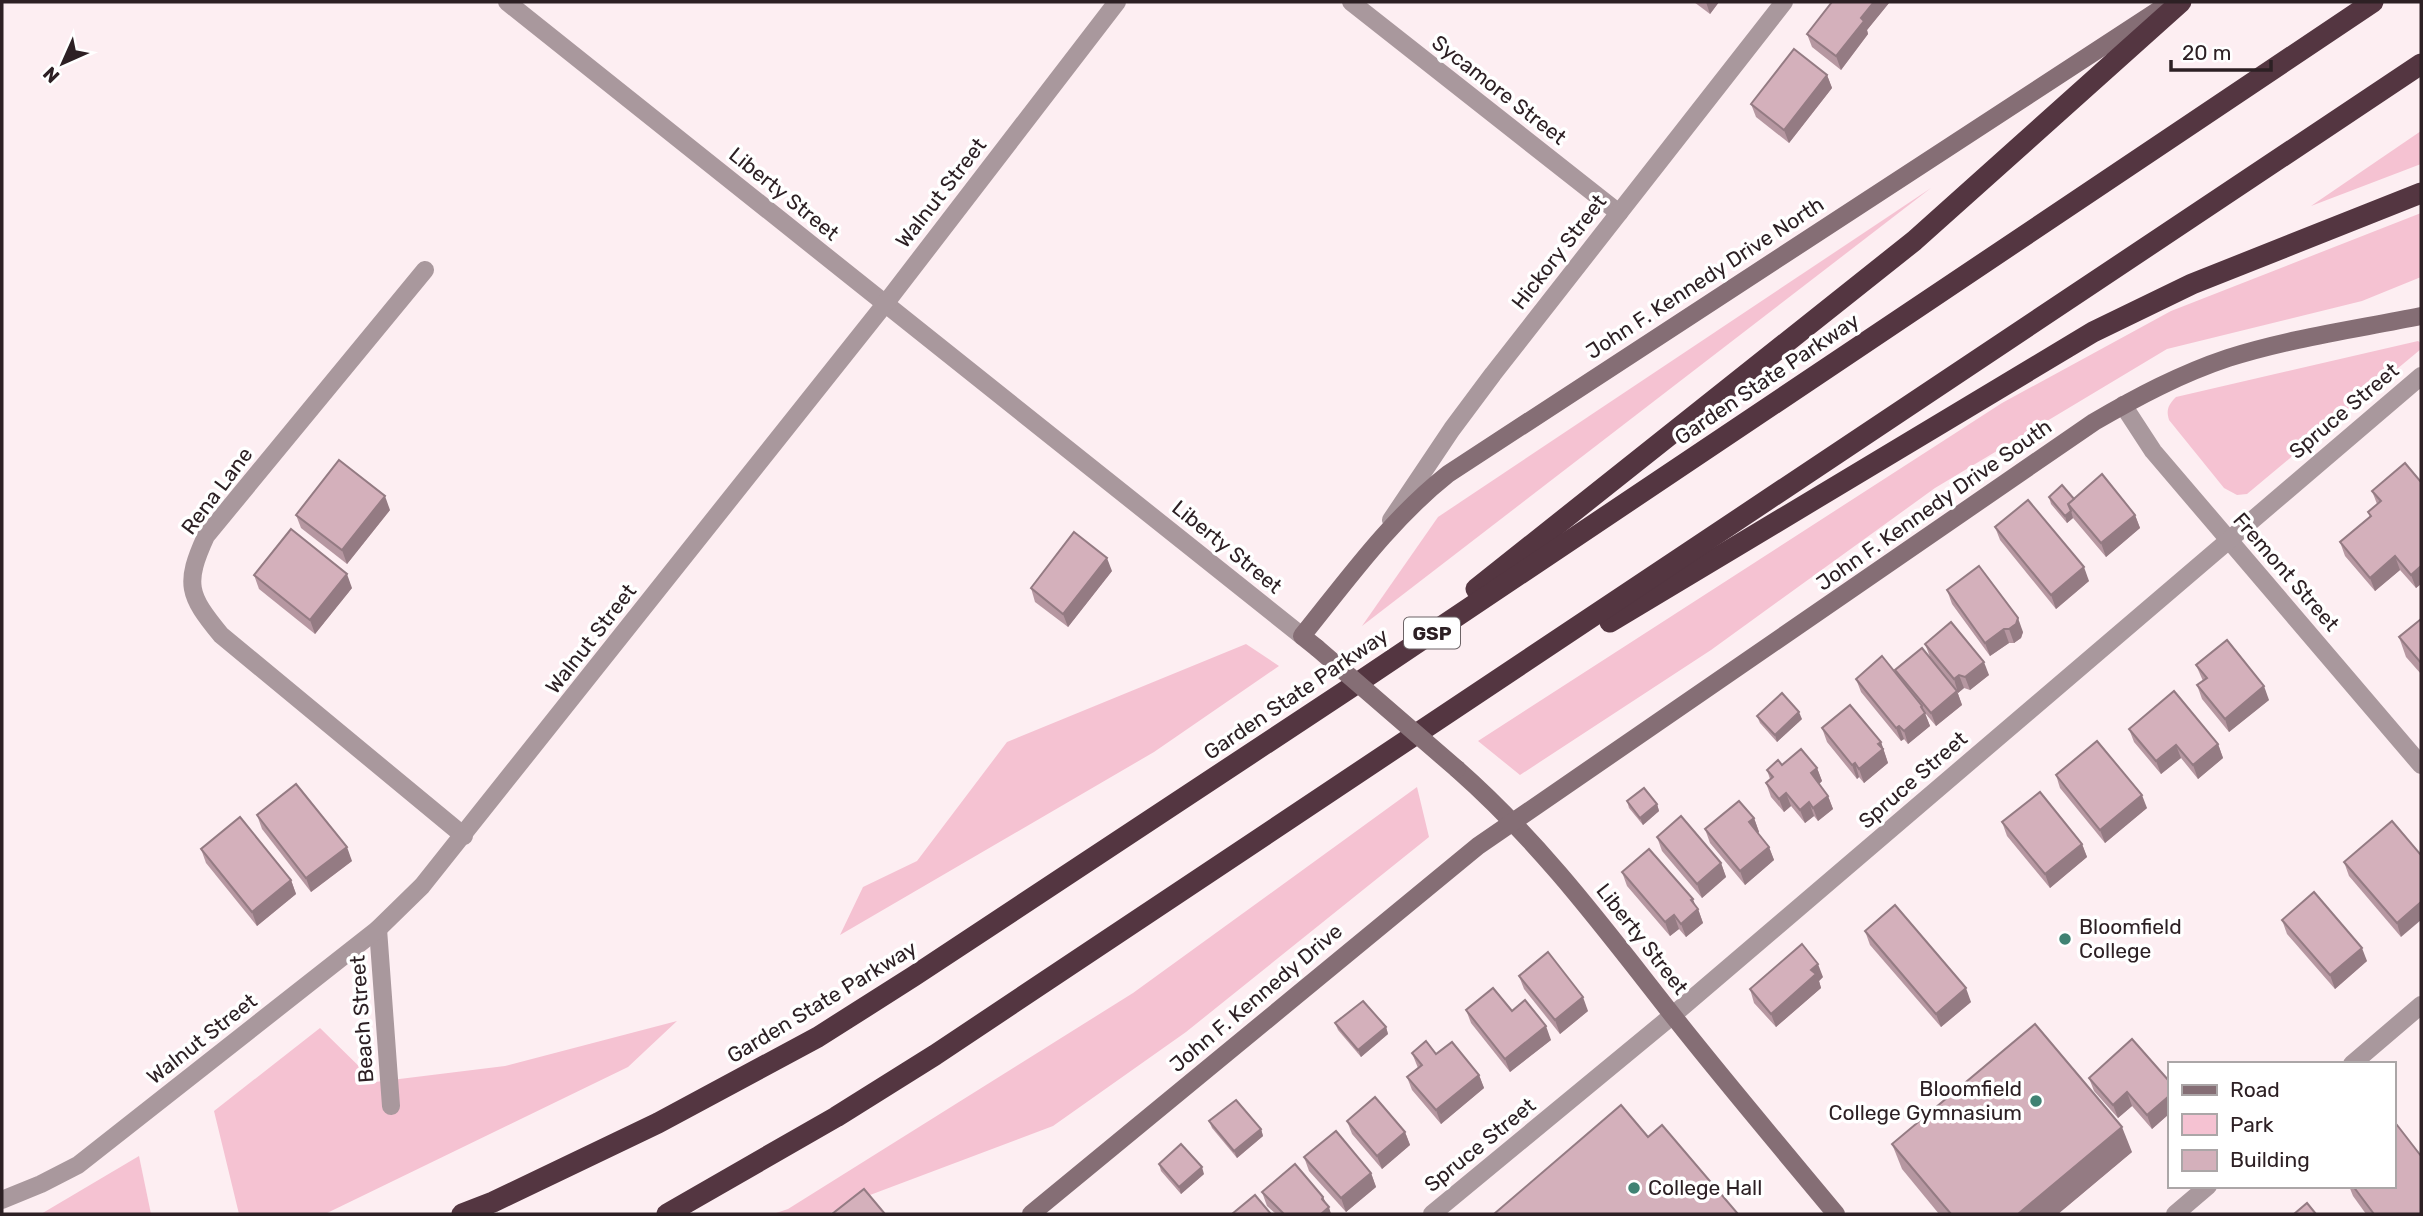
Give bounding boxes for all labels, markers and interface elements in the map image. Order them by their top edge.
north arrow [28,28,98,98]
scale bar [2171,28,2271,72]
street label: Sycamore Street [1427,29,1571,150]
text: 20 m [2182,40,2231,65]
text: N [38,62,64,88]
street label: Walnut Street [890,133,991,253]
street label: Liberty Street [724,142,844,246]
street label: Hickory Street [1506,189,1611,314]
street label: John F. Kennedy Drive North [1581,191,1828,364]
street label: Garden State Parkway [1670,307,1864,450]
street label: Spruce Street [2284,358,2404,464]
street label: John F. Kennedy Drive South [1811,414,2056,596]
street label: Rena Lane [176,442,258,539]
street label: Liberty Street [1167,495,1287,599]
street label: Fremont Street [2228,507,2345,636]
street label: Walnut Street [540,579,641,699]
road number: GSP [1404,618,1460,648]
street label: Garden State Parkway [1199,622,1393,765]
street label: Spruce Street [1853,726,1972,833]
street label: Liberty Street [1591,878,1694,999]
place label: Bloomfield College [2079,914,2182,963]
street label: John F. Kennedy Drive [1164,918,1347,1077]
marker: Bloomfield College [2057,931,2073,947]
street label: Garden State Parkway [722,935,921,1068]
street label: Beach Street [345,955,378,1084]
street label: Walnut Street [142,988,262,1089]
legend [2168,1062,2395,1188]
place label: Bloomfield College Gymnasium [1829,1076,2022,1125]
text: Road [2230,1077,2280,1102]
street label: Spruce Street [1419,1092,1540,1197]
marker: Bloomfield College Gymnasium [2028,1093,2044,1109]
text: Park [2230,1112,2274,1137]
text: Building [2230,1147,2310,1172]
place label: College Hall [1648,1175,1762,1200]
marker: College Hall [1626,1180,1642,1196]

